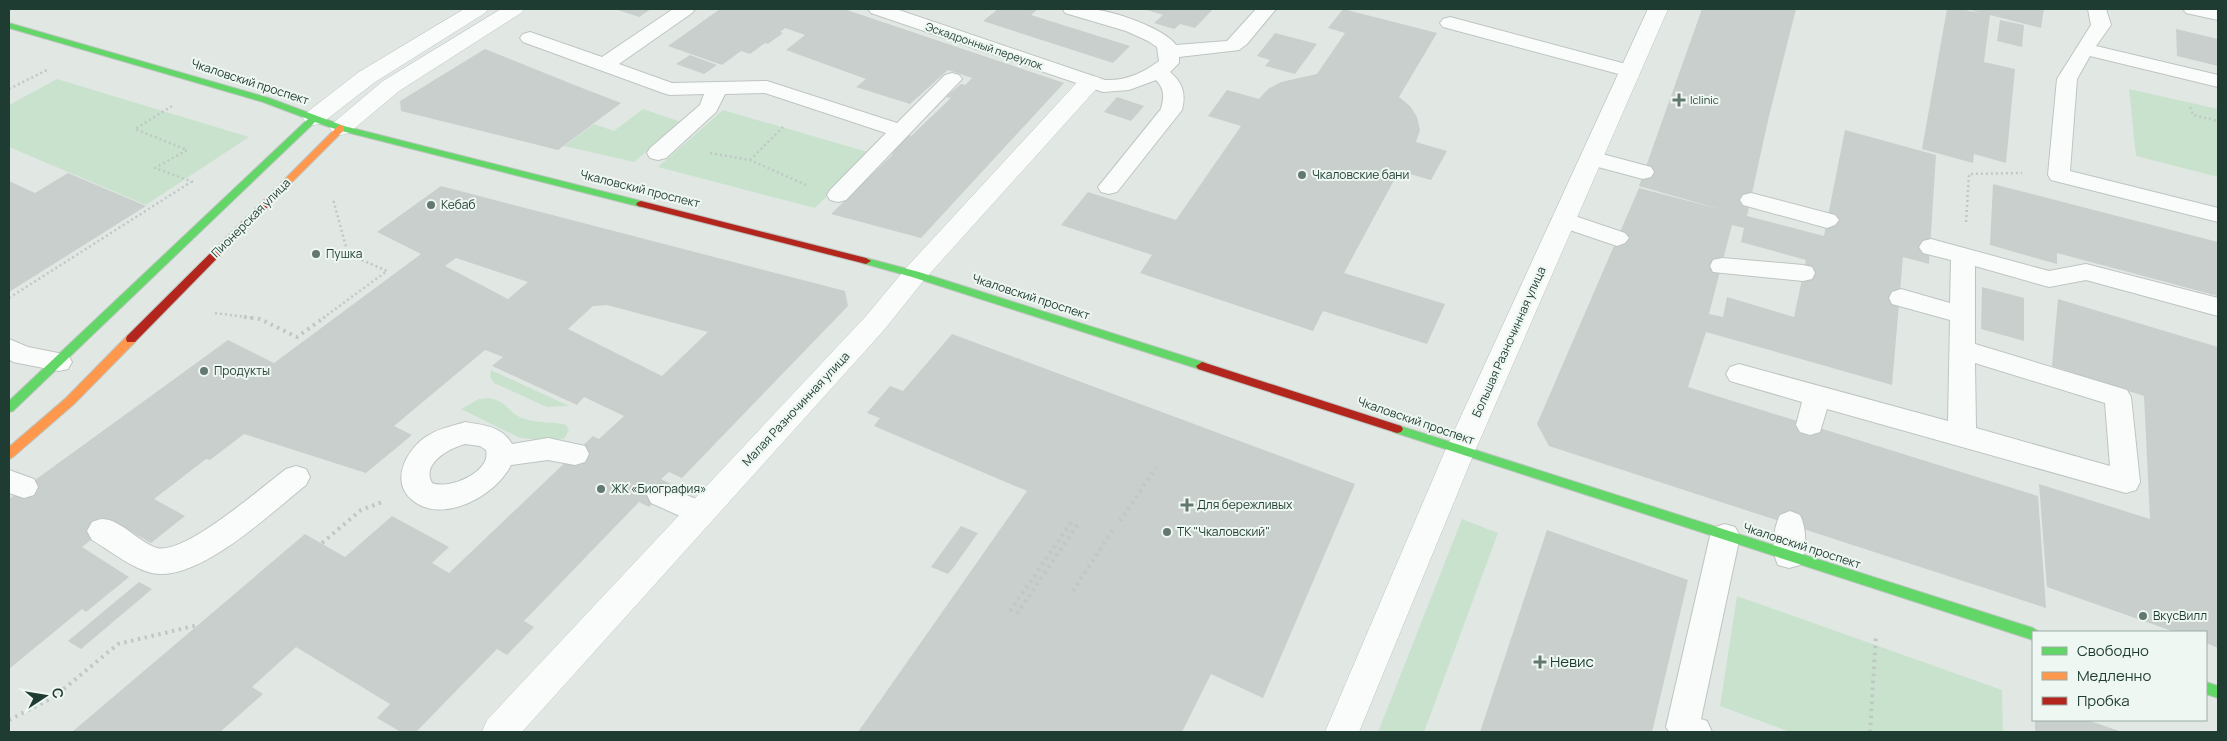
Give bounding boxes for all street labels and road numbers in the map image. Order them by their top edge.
street label: Эскадронный переулок [923,18,1045,73]
street label: Чкаловский проспект [189,54,311,109]
street label: Чкаловский проспект [578,165,702,212]
street label: Пионерская улица [207,174,294,261]
street label: Большая Разночинная улица [1468,264,1550,420]
street label: Чкаловский проспект [970,269,1092,324]
street label: Малая Разночинная улица [738,348,853,470]
street label: Чкаловский проспект [1355,392,1477,449]
street label: Чкаловский проспект [1741,518,1863,573]

